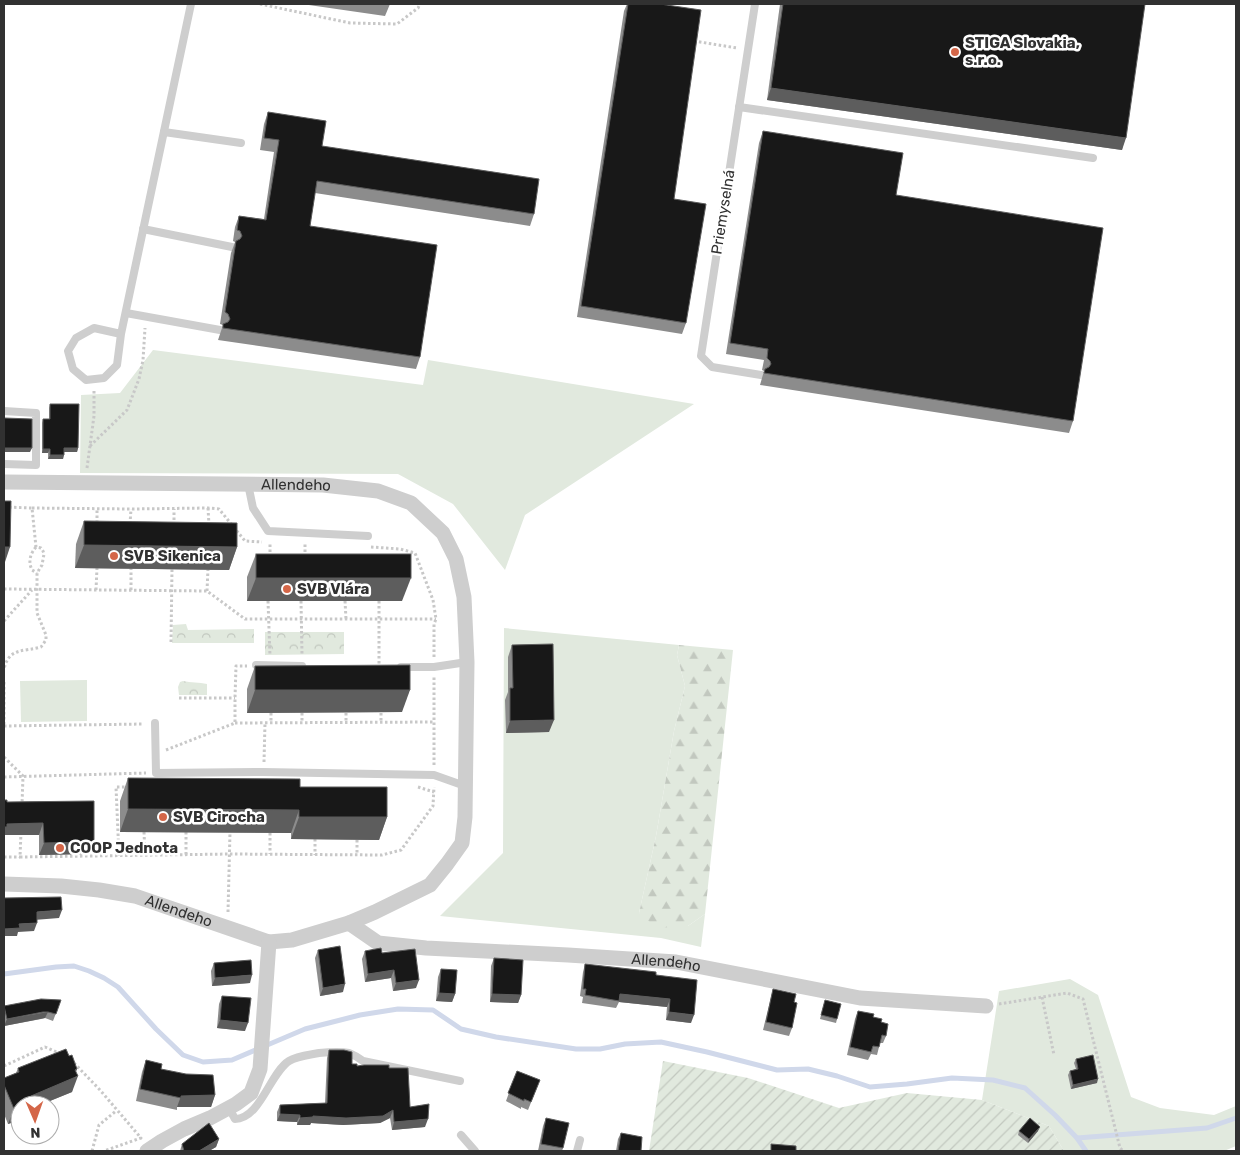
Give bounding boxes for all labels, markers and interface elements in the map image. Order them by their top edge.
place label: STIGA Slovakia, s.r.o. [965,34,1080,69]
marker: STIGA Slovakia, s.r.o. [949,46,961,58]
street label: Priemyselná [707,168,739,256]
street label: Allendeho [261,475,332,495]
place label: SVB Sikenica [124,547,221,565]
marker: SVB Sikenica [108,550,120,562]
place label: SVB Vlára [297,580,370,598]
marker: SVB Vlára [281,583,293,595]
place label: SVB Cirocha [173,808,265,826]
marker: SVB Cirocha [157,811,169,823]
place label: COOP Jednota [70,839,178,857]
marker: COOP Jednota [54,842,66,854]
street label: Allendeho [143,891,215,931]
street label: Allendeho [631,950,702,976]
north arrow [10,1095,60,1145]
text: N [30,1124,41,1141]

